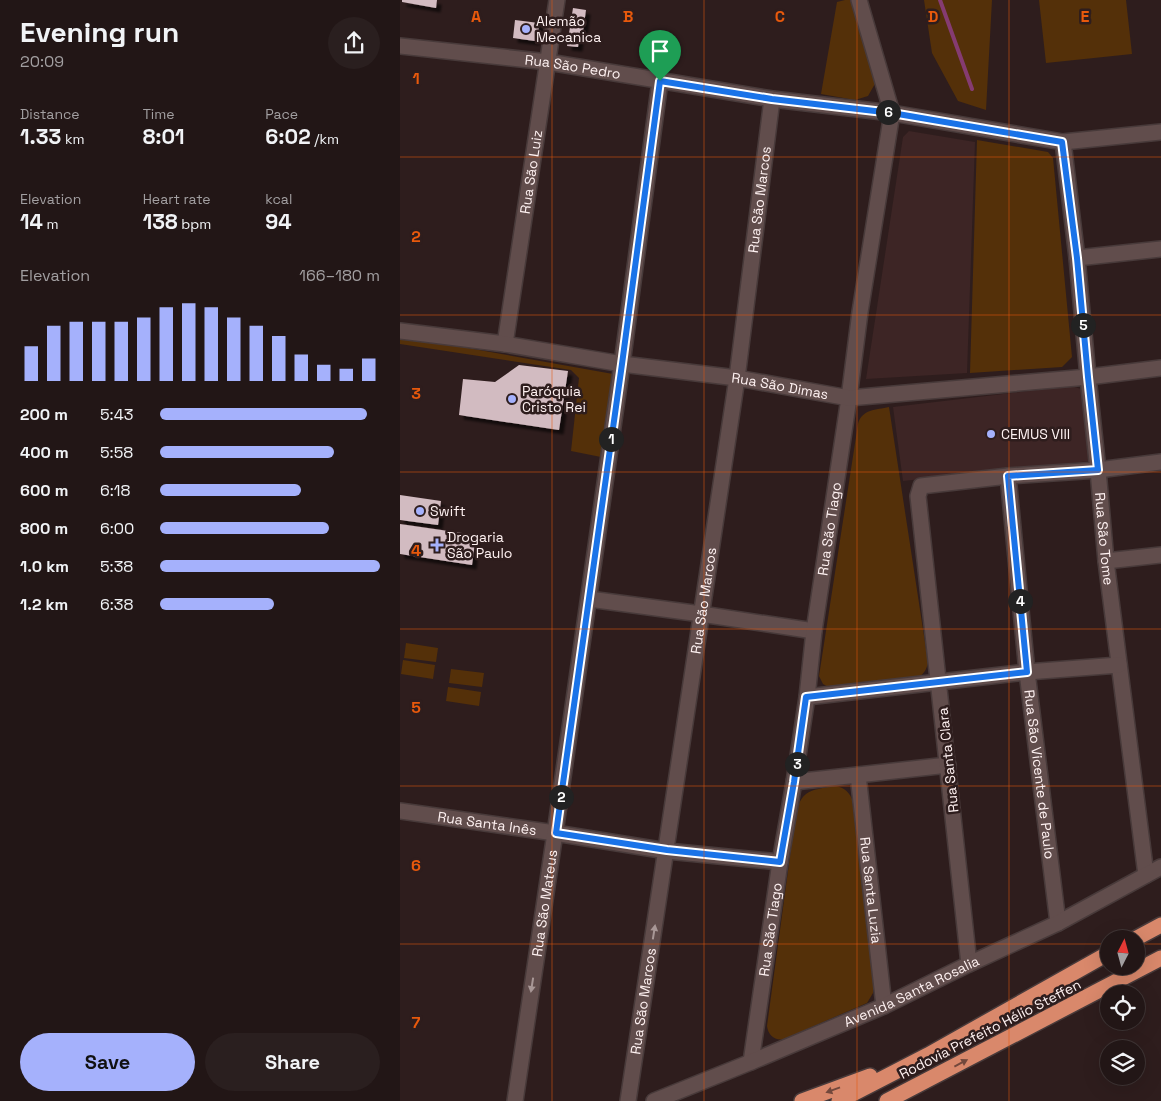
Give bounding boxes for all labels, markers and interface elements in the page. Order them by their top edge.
text: A [471,6,481,27]
text: B [623,6,633,27]
text: C [775,6,785,27]
text: D [928,6,938,27]
text: E [1081,6,1090,27]
place label: Alemão Mecanica [536,12,601,46]
text: Evening run [20,14,179,50]
button: share [328,17,380,69]
marker: Alemão Mecanica [520,23,532,35]
pin [639,30,681,81]
icon: arrive [646,37,674,65]
text: 20:09 [20,51,64,72]
street label: Rua São Pedro [524,51,622,83]
text: 1 [412,68,420,89]
pin: 6 [876,100,900,124]
text: 6 [884,103,893,121]
text: Distance [20,105,80,123]
text: Time [143,105,175,123]
text: Pace [265,105,298,123]
text: 1.33 [20,123,61,150]
text: 8:01 [143,123,185,150]
text: 6:02 [265,123,311,150]
street label: Rua São Luiz [516,129,546,215]
text: km [61,130,84,148]
text: /km [311,130,339,148]
street label: Rua São Marcos [744,145,775,254]
text: Elevation [20,190,81,208]
text: Heart rate [143,190,211,208]
text: kcal [265,190,292,208]
text: 14 [20,208,43,235]
text: 138 [143,208,178,235]
text: 94 [265,208,292,235]
text: m [43,215,59,233]
text: bpm [178,215,211,233]
text: 2 [411,226,421,247]
text: Elevation [20,265,90,286]
text: 166–180 m [299,265,380,286]
pin: 5 [1070,312,1096,338]
text: 5 [1079,316,1088,334]
street label: Rua São Dimas [731,368,830,403]
place label: Paróquia Cristo Rei [522,382,586,416]
text: 3 [411,383,421,404]
marker: Paróquia Cristo Rei [506,393,518,405]
text: 200 m [20,404,68,425]
text: 5:43 [100,404,133,425]
place label: CEMUS VIII [1001,425,1070,443]
pin: 1 [598,426,624,452]
marker: CEMUS VIII [985,428,997,440]
text: 1 [608,430,615,448]
text: 400 m [20,442,69,463]
text: 5:58 [100,442,133,463]
text: 600 m [20,480,68,501]
text: 6:18 [100,480,131,501]
street label: Rua São Tiago [813,481,845,577]
street label: Rua São Tome [1091,492,1118,586]
place label: Swift [430,502,466,520]
marker: Swift [414,505,426,517]
text: 800 m [20,518,68,539]
text: 6:00 [100,518,134,539]
place label: Drogaria São Paulo [447,528,512,562]
marker: Drogaria São Paulo [431,539,443,551]
text: 4 [411,540,421,561]
street label: Rua São Marcos [687,546,720,655]
text: 1.0 km [20,556,69,577]
text: 5:38 [100,556,133,577]
pin: 4 [1008,588,1032,614]
text: 4 [1016,592,1025,610]
text: 1.2 km [20,594,68,615]
text: 6:38 [100,594,133,615]
street label: Rua São Vicente de Paulo [1020,689,1059,860]
text: 5 [411,697,421,718]
street label: Rua Santa Clara [934,707,962,813]
pin: 3 [784,752,810,776]
text: 3 [793,755,802,773]
pin: 2 [548,784,574,810]
text: 2 [557,788,566,806]
street label: Rua Santa Inês [436,807,538,839]
street label: Rua Santa Luzia [856,836,886,945]
street label: Rua São Mateus [528,848,561,958]
text: 6 [411,855,421,876]
street label: Rua São Tiago [755,881,786,977]
one-way arrow [651,923,659,939]
north arrow [1100,930,1145,975]
map controls [1100,930,1145,1085]
street label: Rua São Marcos [626,947,660,1056]
street label: Avenida Santa Rosalia [841,952,982,1031]
street label: Rodovia Prefeito Hélio Steffen [896,975,1084,1083]
one-way arrow [528,977,536,993]
button: locate [1100,985,1145,1030]
text: 7 [412,1012,421,1033]
button: Save [20,1033,195,1091]
button: Share [205,1033,380,1091]
button: layers [1100,1040,1145,1085]
one-way arrow [954,1059,969,1067]
one-way arrow [825,1086,840,1094]

